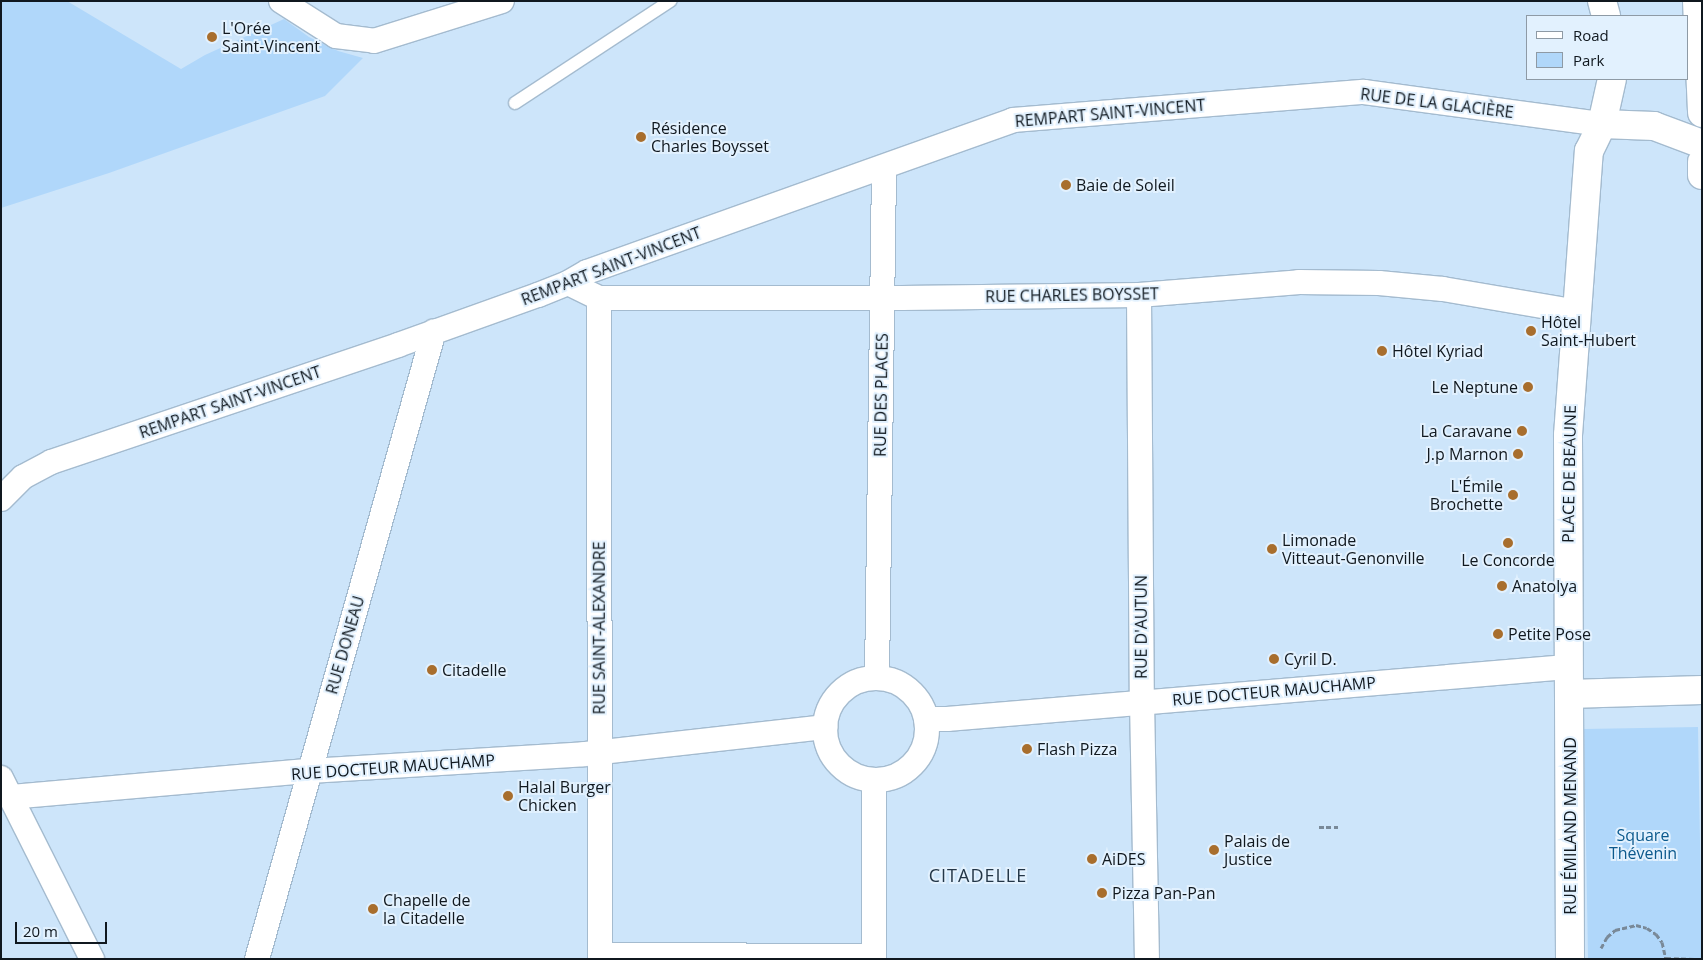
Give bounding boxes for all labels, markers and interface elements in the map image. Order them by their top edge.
legend [1526,15,1688,80]
place label: L'Orée Saint-Vincent [222,18,320,56]
text: Road [1573,25,1609,45]
marker: L'Orée Saint-Vincent [206,31,218,43]
text: Park [1573,50,1604,70]
street label: RUE DE LA GLACIÈRE [1359,84,1515,122]
street label: REMPART SAINT-VINCENT [1014,95,1206,131]
place label: Résidence Charles Boysset [651,118,769,156]
marker: Résidence Charles Boysset [635,131,647,143]
place label: Baie de Soleil [1076,175,1175,195]
marker: Baie de Soleil [1060,179,1072,191]
street label: REMPART SAINT-VINCENT [518,223,704,309]
street label: RUE CHARLES BOYSSET [985,284,1159,306]
place label: Hôtel Saint-Hubert [1541,312,1636,350]
marker: Hôtel Saint-Hubert [1525,325,1537,337]
street label: RUE DES PLACES [870,333,892,457]
place label: Hôtel Kyriad [1392,341,1483,361]
marker: Hôtel Kyriad [1376,345,1388,357]
street label: REMPART SAINT-VINCENT [137,362,323,442]
place label: Le Neptune [1431,377,1518,397]
marker: Le Neptune [1522,381,1534,393]
street label: PLACE DE BEAUNE [1558,405,1580,543]
place label: La Caravane [1421,421,1512,441]
marker: La Caravane [1516,425,1528,437]
place label: J.p Marnon [1426,444,1508,464]
marker: J.p Marnon [1512,448,1524,460]
place label: L'Émile Brochette [1430,476,1503,514]
marker: L'Émile Brochette [1507,489,1519,501]
place label: Limonade Vitteaut-Genonville [1282,530,1424,568]
marker: Le Concorde [1502,537,1514,549]
street label: RUE SAINT-ALEXANDRE [589,541,609,715]
marker: Limonade Vitteaut-Genonville [1266,543,1278,555]
place label: Le Concorde [1461,550,1555,570]
street label: RUE D'AUTUN [1131,575,1151,679]
place label: Anatolya [1512,576,1577,596]
marker: Anatolya [1496,580,1508,592]
street label: RUE DONEAU [322,594,368,696]
place label: Petite Pose [1508,624,1591,644]
marker: Petite Pose [1492,628,1504,640]
place label: Cyril D. [1284,649,1337,669]
marker: Cyril D. [1268,653,1280,665]
place label: Citadelle [442,660,507,680]
marker: Citadelle [426,664,438,676]
street label: RUE DOCTEUR MAUCHAMP [1171,673,1377,709]
street label: RUE ÉMILAND MENAND [1560,737,1580,915]
place label: Flash Pizza [1037,739,1117,759]
marker: Flash Pizza [1021,743,1033,755]
street label: RUE DOCTEUR MAUCHAMP [290,750,496,784]
place label: Halal Burger Chicken [518,777,611,815]
marker: Halal Burger Chicken [502,790,514,802]
park label: Square Thévenin [1609,825,1677,863]
place label: Palais de Justice [1224,831,1290,869]
marker: Palais de Justice [1208,844,1220,856]
place label: AiDES [1102,849,1145,869]
marker: AiDES [1086,853,1098,865]
district label: CITADELLE [928,864,1028,886]
place label: Pizza Pan-Pan [1112,883,1216,903]
marker: Pizza Pan-Pan [1096,887,1108,899]
place label: Chapelle de la Citadelle [383,890,471,928]
marker: Chapelle de la Citadelle [367,903,379,915]
scale bar [18,912,110,944]
text: 20 m [23,921,58,941]

